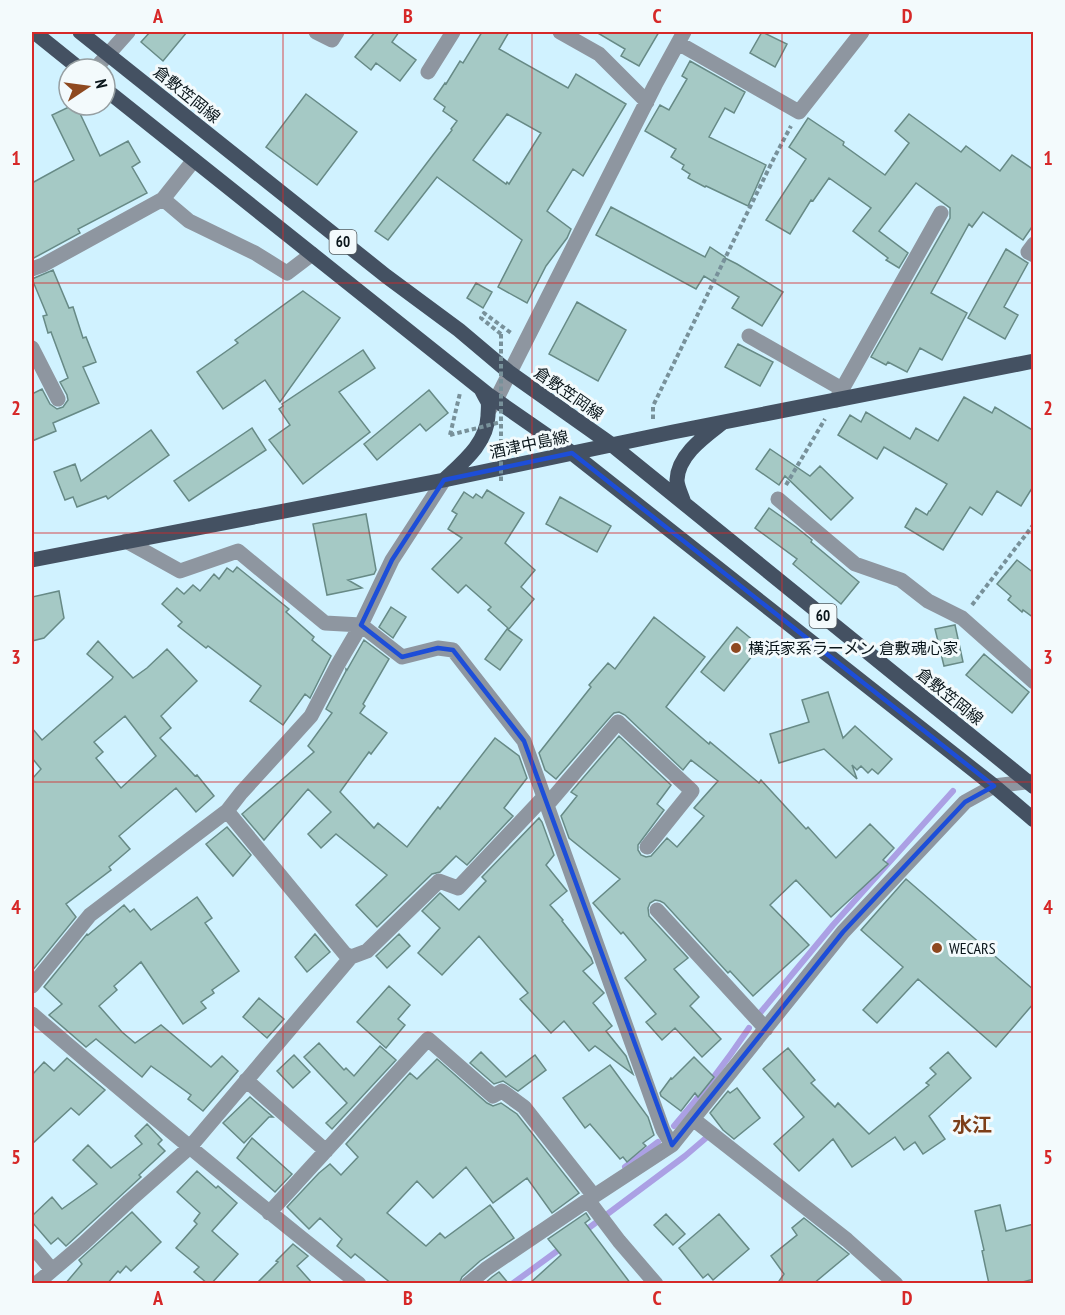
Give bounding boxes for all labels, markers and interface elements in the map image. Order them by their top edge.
text: A [152,3,164,29]
text: B [403,3,413,29]
text: C [652,3,662,29]
text: D [902,3,913,29]
north arrow [57,57,117,117]
street label: 倉敷笠岡線 [150,61,224,127]
text: N [91,77,112,90]
text: 1 [11,145,21,171]
text: 1 [1043,145,1053,171]
road number: 60 [330,230,356,254]
street label: 倉敷笠岡線 [530,362,608,424]
text: 2 [11,395,21,421]
text: 2 [1043,395,1053,421]
street label: 酒津中島線 [488,426,570,462]
road number: 60 [810,604,836,628]
place label: 横浜家系ラーメン 倉敷魂心家 [748,638,959,658]
marker: 横浜家系ラーメン 倉敷魂心家 [729,641,743,655]
text: 3 [11,644,21,670]
text: 3 [1043,644,1053,670]
street label: 倉敷笠岡線 [913,663,987,729]
text: 4 [11,894,21,920]
text: 4 [1043,894,1053,920]
place label: WECARS [949,938,996,958]
marker: WECARS [930,941,944,955]
district label: 水江 [952,1112,992,1138]
text: 5 [11,1144,21,1170]
text: 5 [1043,1144,1053,1170]
text: A [152,1285,164,1311]
text: B [403,1285,413,1311]
text: C [652,1285,662,1311]
text: D [902,1285,913,1311]

